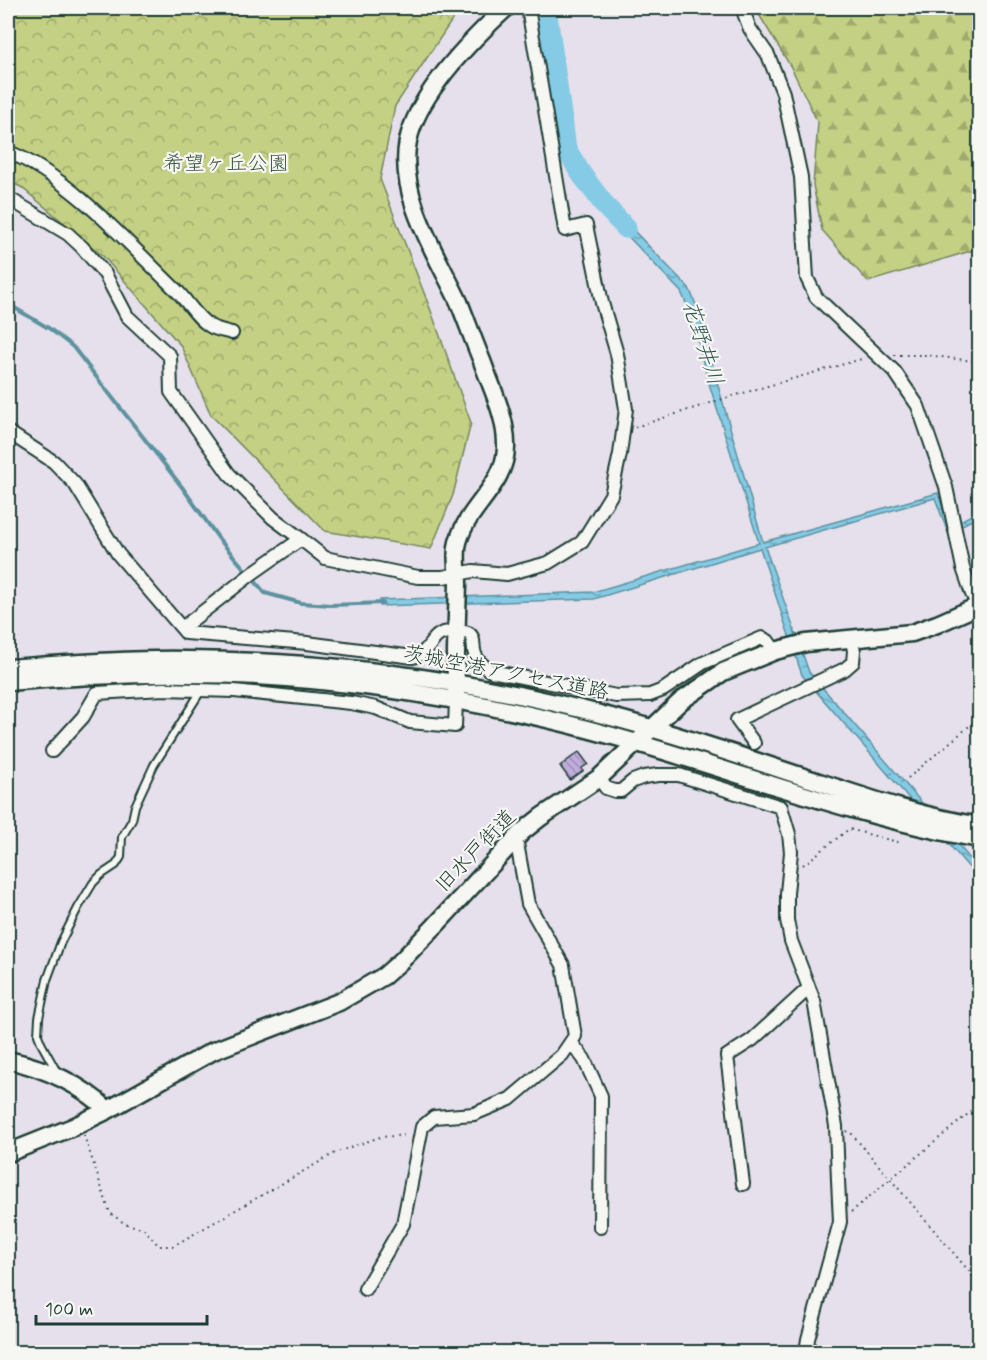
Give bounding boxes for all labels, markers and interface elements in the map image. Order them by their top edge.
park label: 希望ヶ丘公園 [163,150,289,178]
water label: 花野井川 [675,297,729,389]
street label: 茨城空港アクセス道路 [401,639,611,707]
street label: 旧水戸街道 [429,804,523,898]
scale bar [36,1288,207,1326]
text: 100 m [45,1298,93,1322]

